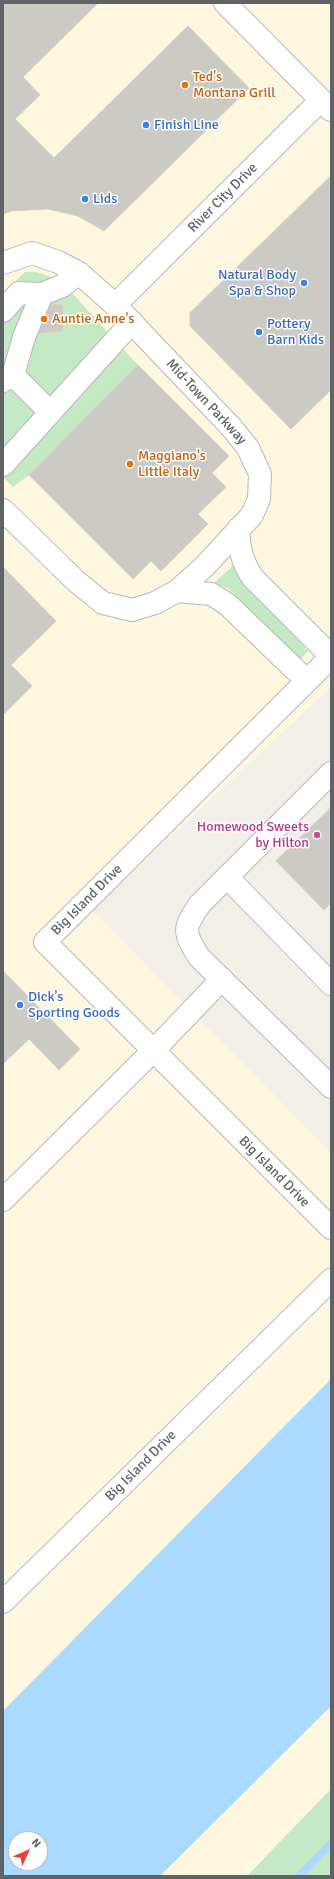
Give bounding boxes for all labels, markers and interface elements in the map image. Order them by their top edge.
place label: Ted's Montana Grill [193,69,275,102]
marker: Ted's Montana Grill [180,80,190,90]
place label: Finish Line [154,117,219,133]
marker: Finish Line [141,120,151,130]
street label: River City Drive [185,160,261,236]
place label: Lids [93,191,117,207]
marker: Lids [80,194,90,204]
place label: Natural Body Spa & Shop [218,267,296,300]
marker: Natural Body Spa & Shop [299,278,309,288]
place label: Auntie Anne's [52,311,134,327]
marker: Auntie Anne's [39,314,49,324]
place label: Pottery Barn Kids [267,316,324,348]
marker: Pottery Barn Kids [254,327,264,337]
street label: Mid-Town Parkway [162,356,250,448]
place label: Maggiano's Little Italy [138,448,206,480]
marker: Maggiano's Little Italy [125,459,135,469]
place label: Homewood Sweets by Hilton [197,819,309,852]
marker: Homewood Sweets by Hilton [312,830,322,840]
street label: Big Island Drive [48,861,126,939]
place label: Dick's Sporting Goods [28,989,120,1022]
marker: Dick's Sporting Goods [15,1000,25,1010]
street label: Big Island Drive [235,1133,313,1211]
street label: Big Island Drive [102,1427,180,1505]
north arrow [8,1831,48,1871]
text: N [29,1836,44,1850]

